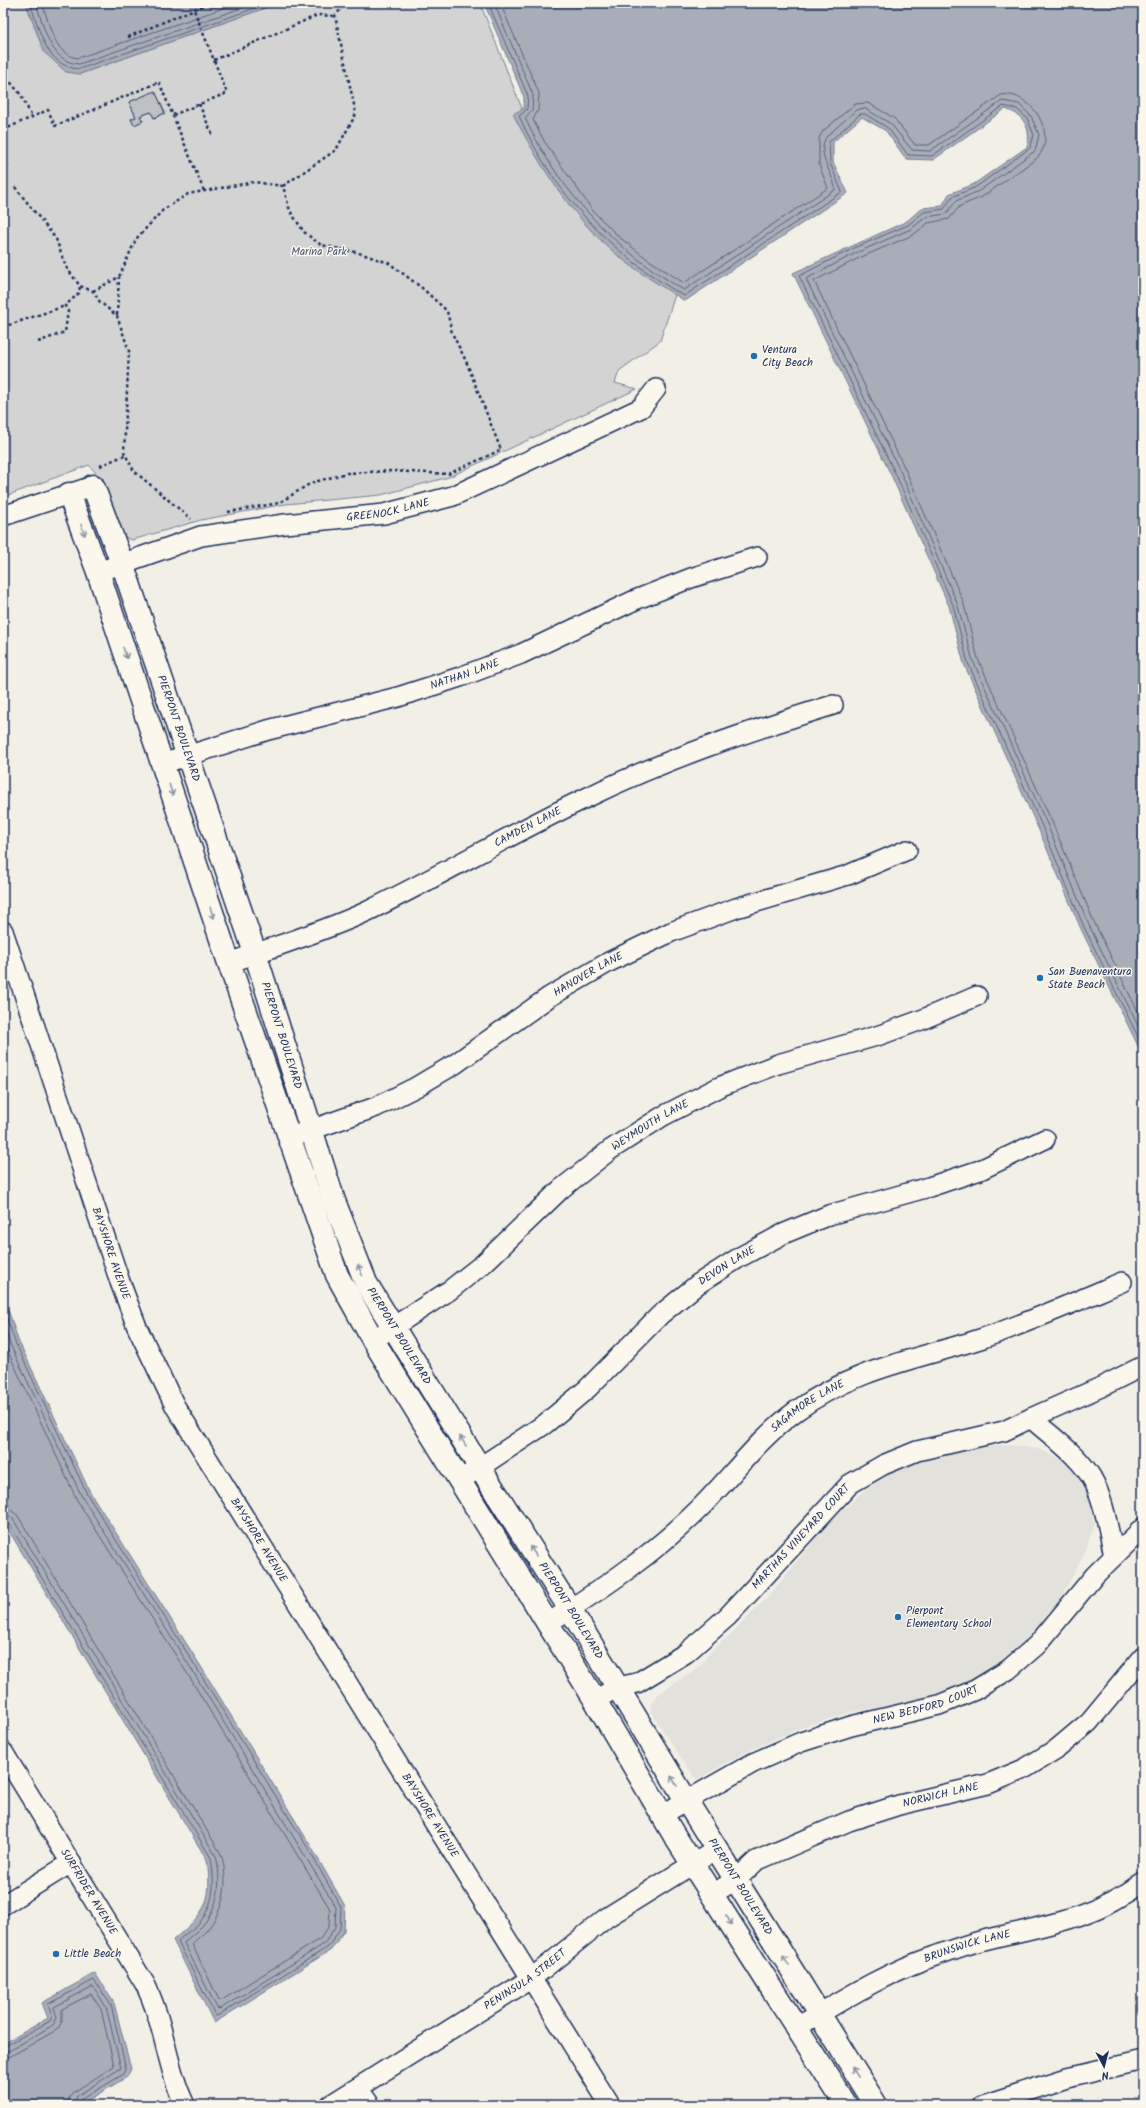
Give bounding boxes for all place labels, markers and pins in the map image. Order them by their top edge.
place label: Ventura City Beach [762,341,813,372]
marker: Ventura City Beach [749,351,759,361]
place label: San Buenaventura State Beach [1048,963,1131,994]
marker: San Buenaventura State Beach [1035,973,1045,983]
place label: Pierpont Elementary School [906,1602,992,1633]
marker: Pierpont Elementary School [893,1612,903,1622]
place label: Little Beach [64,1945,121,1963]
marker: Little Beach [51,1949,61,1959]

